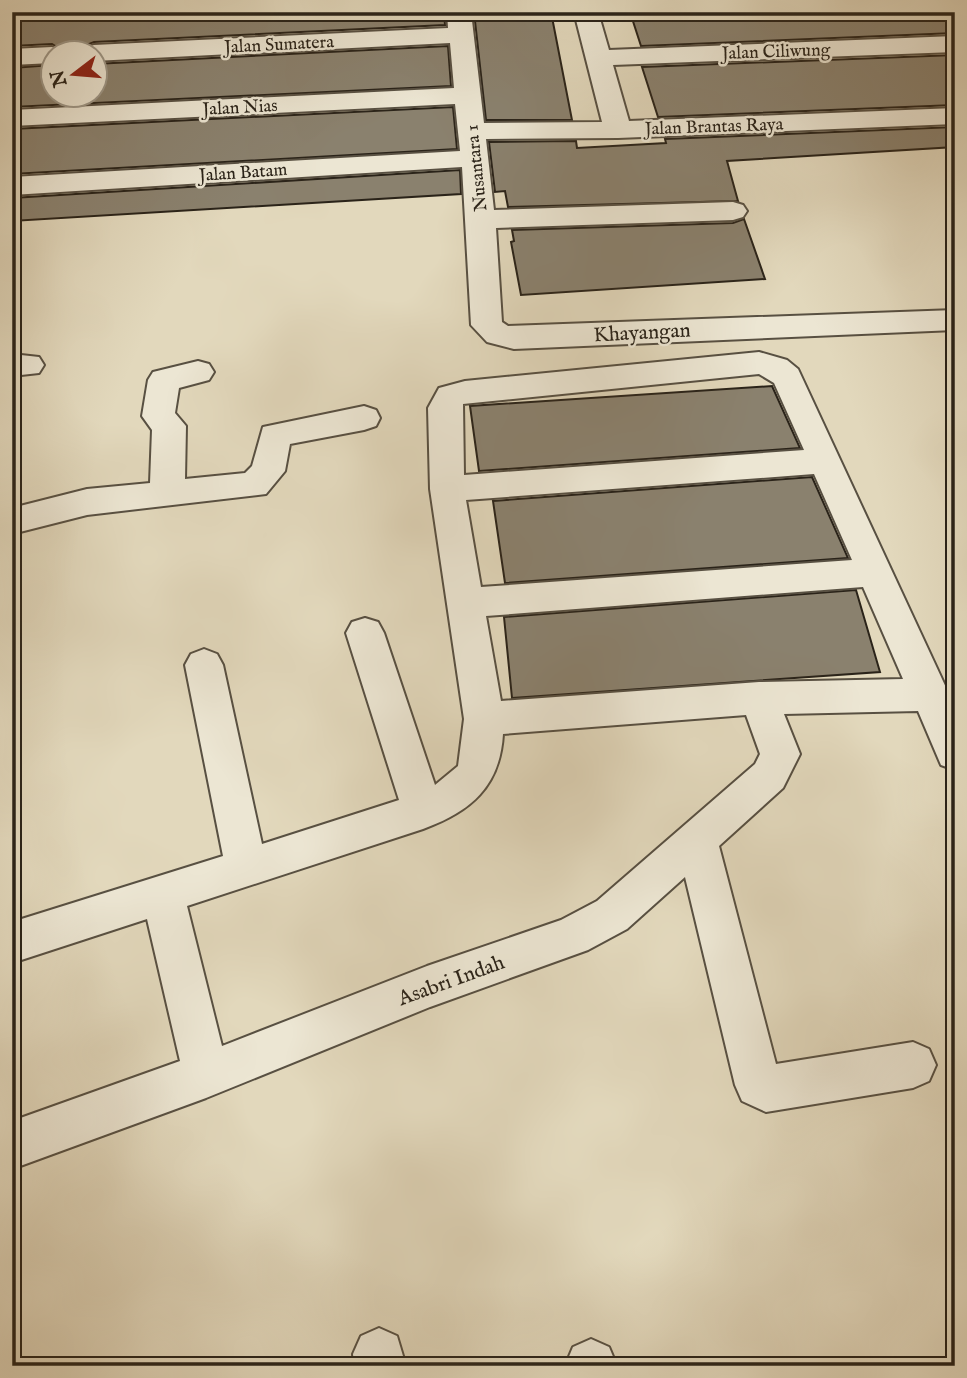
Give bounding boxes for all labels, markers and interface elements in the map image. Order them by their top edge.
street label: Jalan Sumatera [222,31,335,60]
north arrow [38,38,108,108]
street label: Jalan Ciliwung [719,39,831,66]
text: N [46,66,74,90]
street label: Jalan Nias [200,95,278,122]
street label: Jalan Brantas Raya [642,114,784,141]
street label: Nusantara 1 [462,123,493,212]
street label: Jalan Batam [196,159,288,188]
street label: Khayangan [593,317,691,350]
street label: Asabri Indah [394,950,508,1013]

